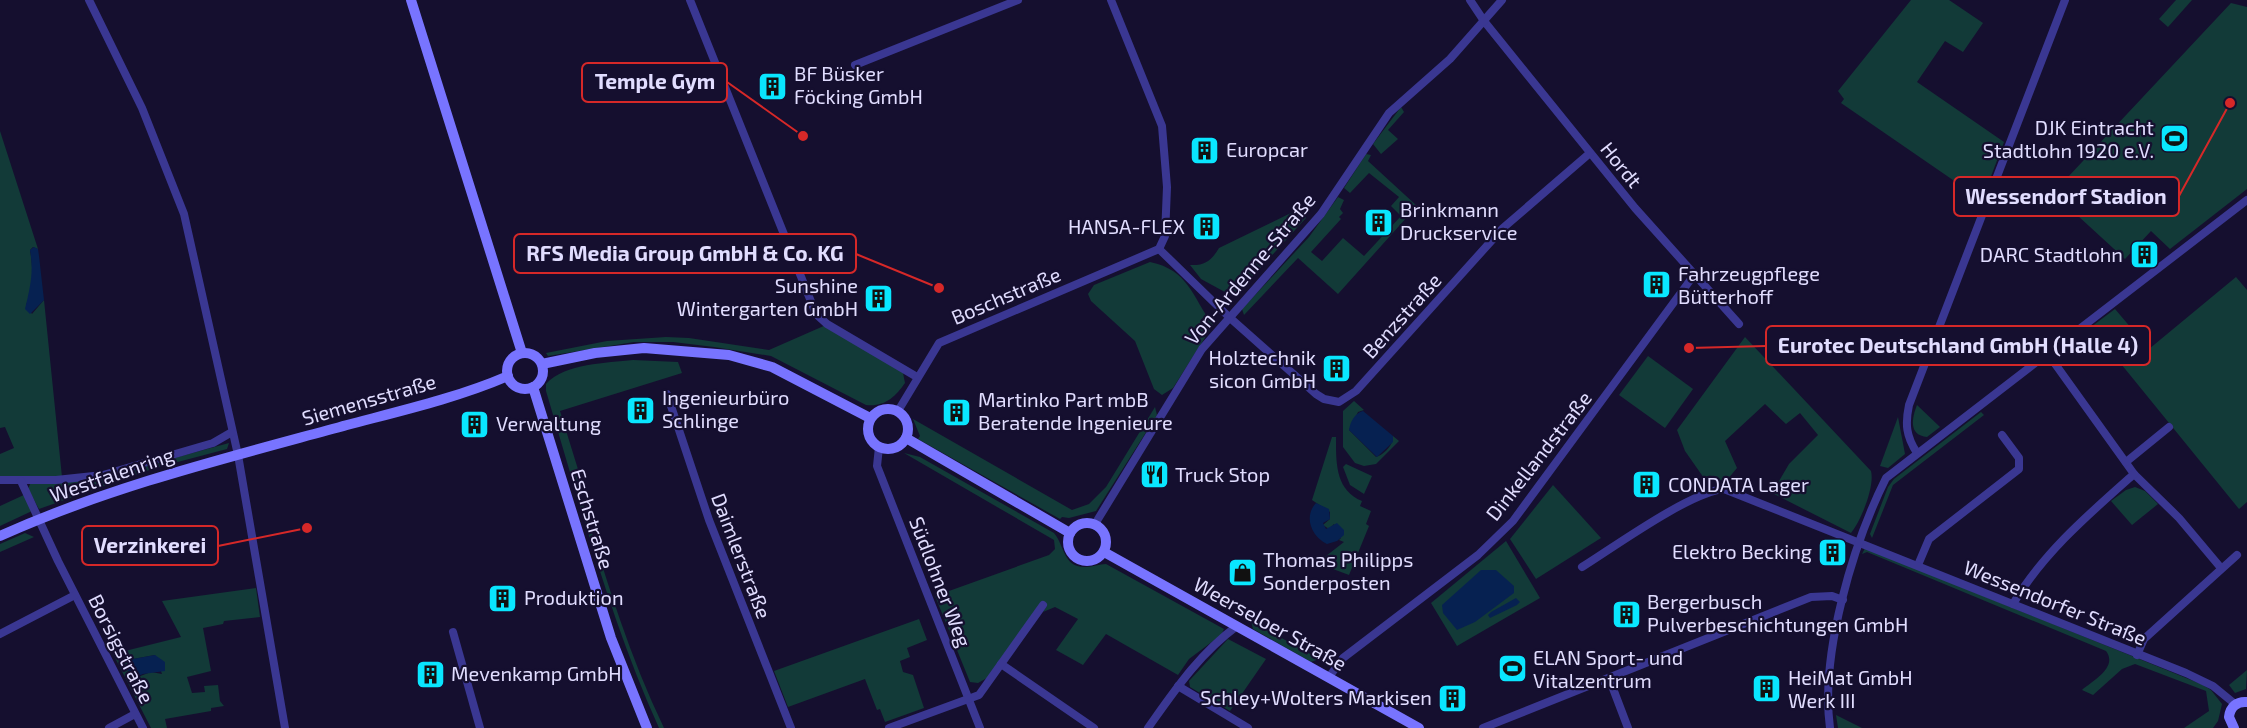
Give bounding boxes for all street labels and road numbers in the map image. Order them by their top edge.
street label: Hordt [1596,137,1648,192]
street label: Von-Ardenne-Straße [1179,188,1320,349]
street label: Boschstraße [947,261,1064,329]
street label: Benzstraße [1357,268,1446,363]
street label: Siemensstraße [299,368,438,430]
street label: Dinkellandstraße [1480,386,1596,525]
street label: Westfalenring [46,442,177,507]
street label: Eschstraße [566,466,620,572]
street label: Daimlerstraße [707,490,777,622]
street label: Südlohner Weg [905,513,977,650]
street label: Wessendorfer Straße [1960,554,2150,650]
street label: Weerseloer Straße [1190,571,1351,675]
street label: Borsigstraße [84,590,160,707]

